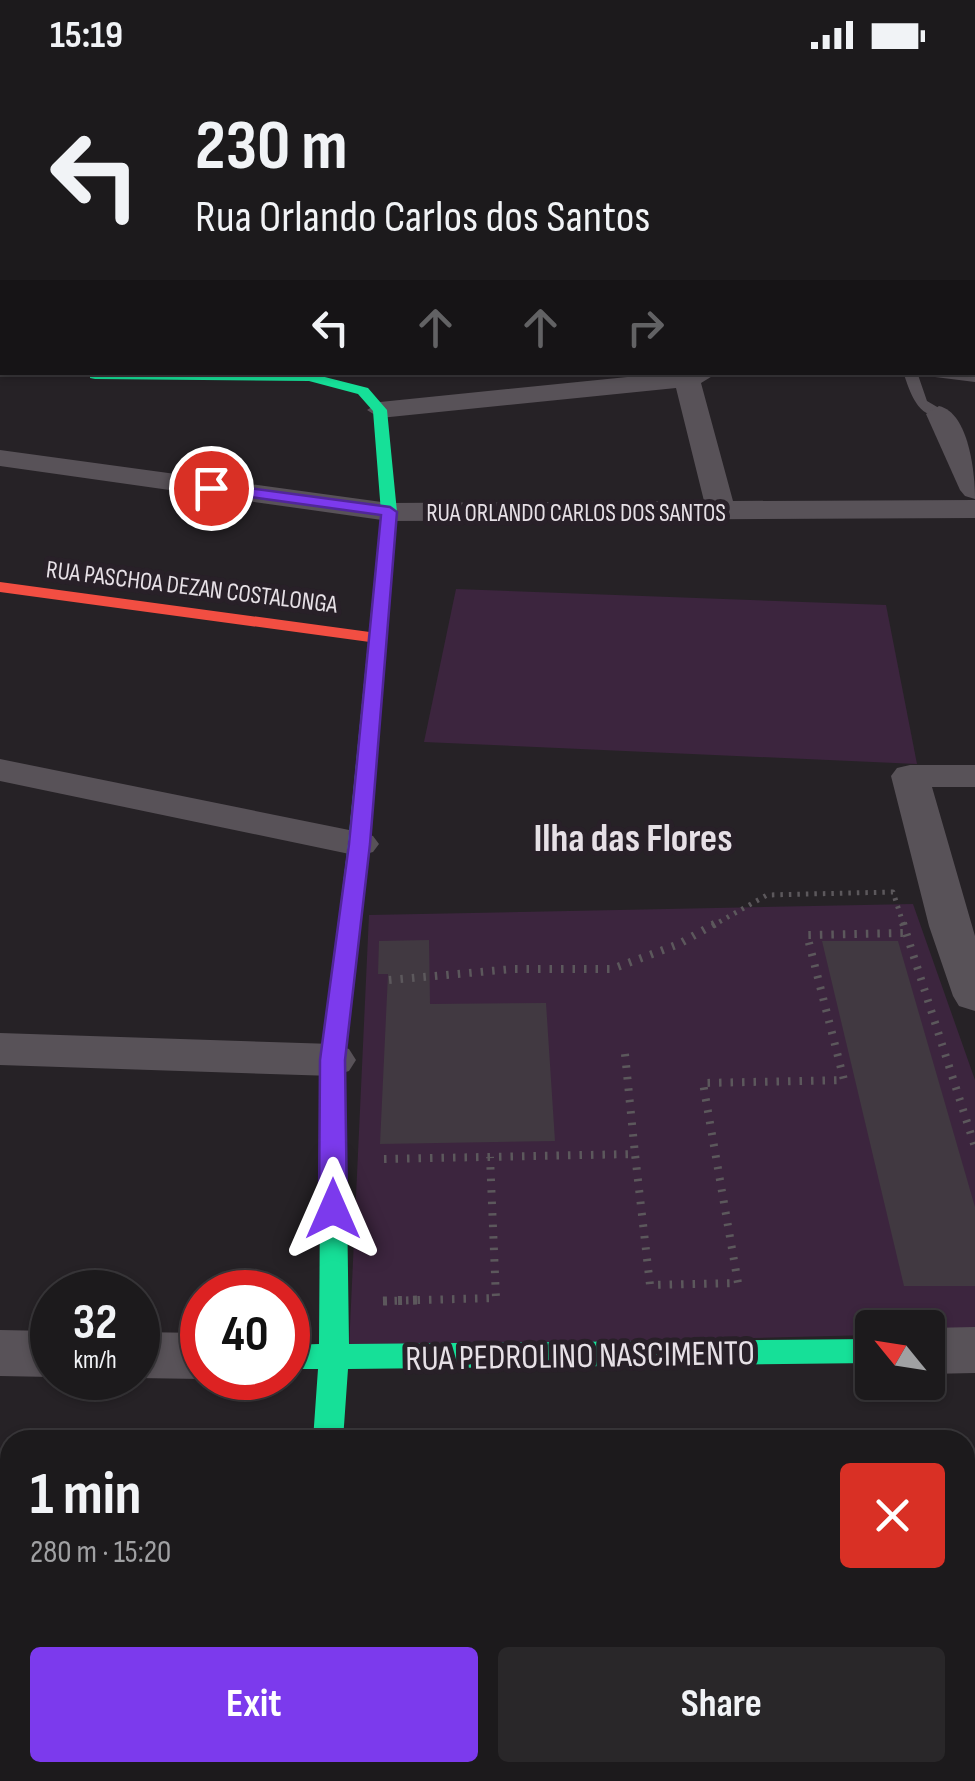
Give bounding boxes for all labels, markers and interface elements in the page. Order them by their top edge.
text: 15:19 [50,13,123,58]
text: 230 m [195,105,348,189]
icon: left [30,110,160,240]
text: Rua Orlando Carlos dos Santos [195,190,651,245]
icon: left [303,300,358,355]
icon: ahead [408,300,463,355]
icon: ahead [513,300,568,355]
icon: right [618,300,673,355]
pin [169,446,254,531]
icon: arrive [184,461,239,516]
street label: RUA ORLANDO CARLOS DOS SANTOS [426,498,726,529]
street label: RUA PASCHOA DEZAN COSTALONGA [44,554,340,621]
district label: Ilha das Flores [533,815,733,863]
position arrow [281,1157,385,1261]
speed limit sign: 40 [180,1270,310,1400]
text: 32 [73,1293,117,1353]
north arrow [855,1310,945,1400]
map controls [855,1310,945,1400]
street label: RUA PEDROLINO NASCIMENTO [405,1332,755,1381]
text: km/h [73,1345,117,1376]
text: 1 min [30,1459,142,1531]
button: close [840,1463,945,1568]
text: 280 m · 15:20 [30,1533,171,1572]
button: Exit [30,1647,478,1762]
button: Share [498,1647,945,1762]

